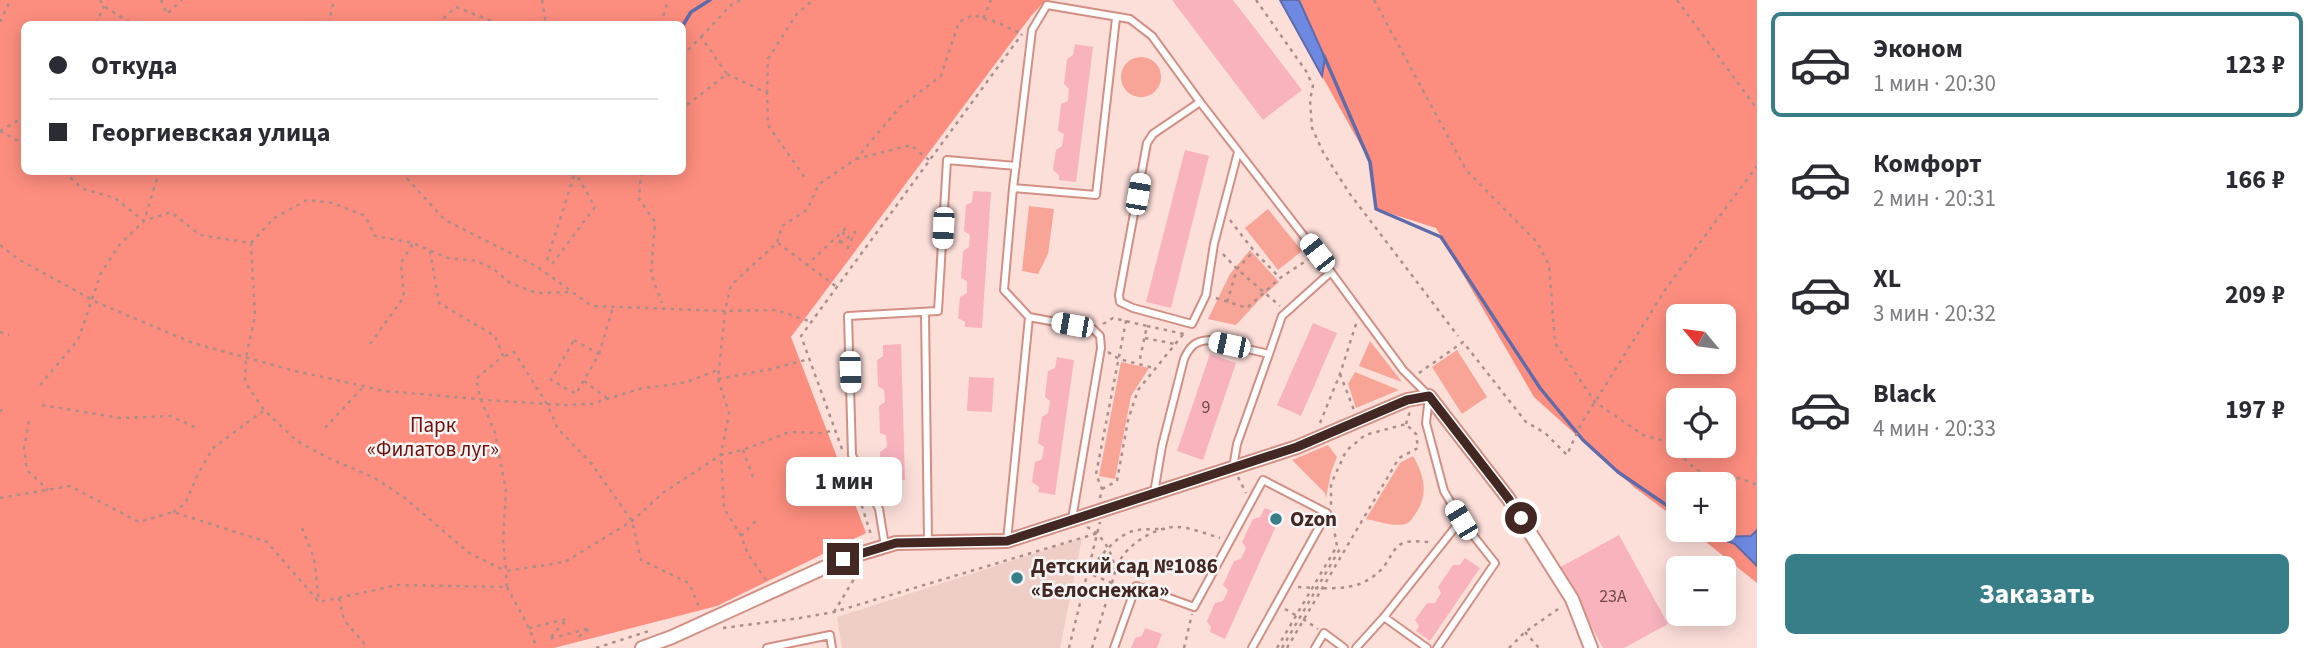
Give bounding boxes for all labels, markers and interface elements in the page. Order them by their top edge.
text: Эконом [1873,30,1963,67]
icon: car [1789,33,1852,96]
text: 123 ₽ [2225,46,2285,83]
text: Откуда [91,47,178,84]
text: 1 мин · 20:30 [1873,67,1996,100]
text: Георгиевская улица [91,114,330,151]
text: Комфорт [1873,145,1982,182]
icon: car [1789,148,1852,211]
text: 166 ₽ [2225,161,2285,198]
car [1125,171,1152,217]
text: 2 мин · 20:31 [1873,182,1996,215]
car [932,206,955,250]
car [1296,230,1339,276]
text: XL [1873,260,1901,297]
icon: car [1789,263,1852,326]
text: 209 ₽ [2225,276,2285,313]
text: 3 мин · 20:32 [1873,297,1996,330]
north arrow [1666,304,1736,374]
map controls [1666,304,1736,626]
car [1050,311,1095,339]
car [1207,330,1252,360]
car [839,351,862,393]
text: Black [1873,375,1936,412]
icon: car [1789,378,1852,441]
button: locate [1666,388,1736,458]
text: 197 ₽ [2225,391,2285,428]
house number: 9 [1202,395,1211,420]
park label: Парк «Филатов луг» [367,410,499,464]
text: 4 мин · 20:33 [1873,412,1996,445]
callout: 1 мин [785,458,901,506]
text: 1 мин [815,465,873,498]
button: + [1666,472,1736,542]
car [1442,497,1481,543]
route start [1505,502,1537,534]
place label: Ozon [1290,504,1337,534]
marker: Ozon [1268,511,1284,527]
route end [827,543,859,575]
place label: Детский сад №1086 «Белоснежка» [1031,551,1218,605]
button: Заказать [1785,554,2289,634]
button: − [1666,556,1736,626]
marker: Детский сад №1086 «Белоснежка» [1009,570,1025,586]
house number: 23А [1599,584,1627,609]

